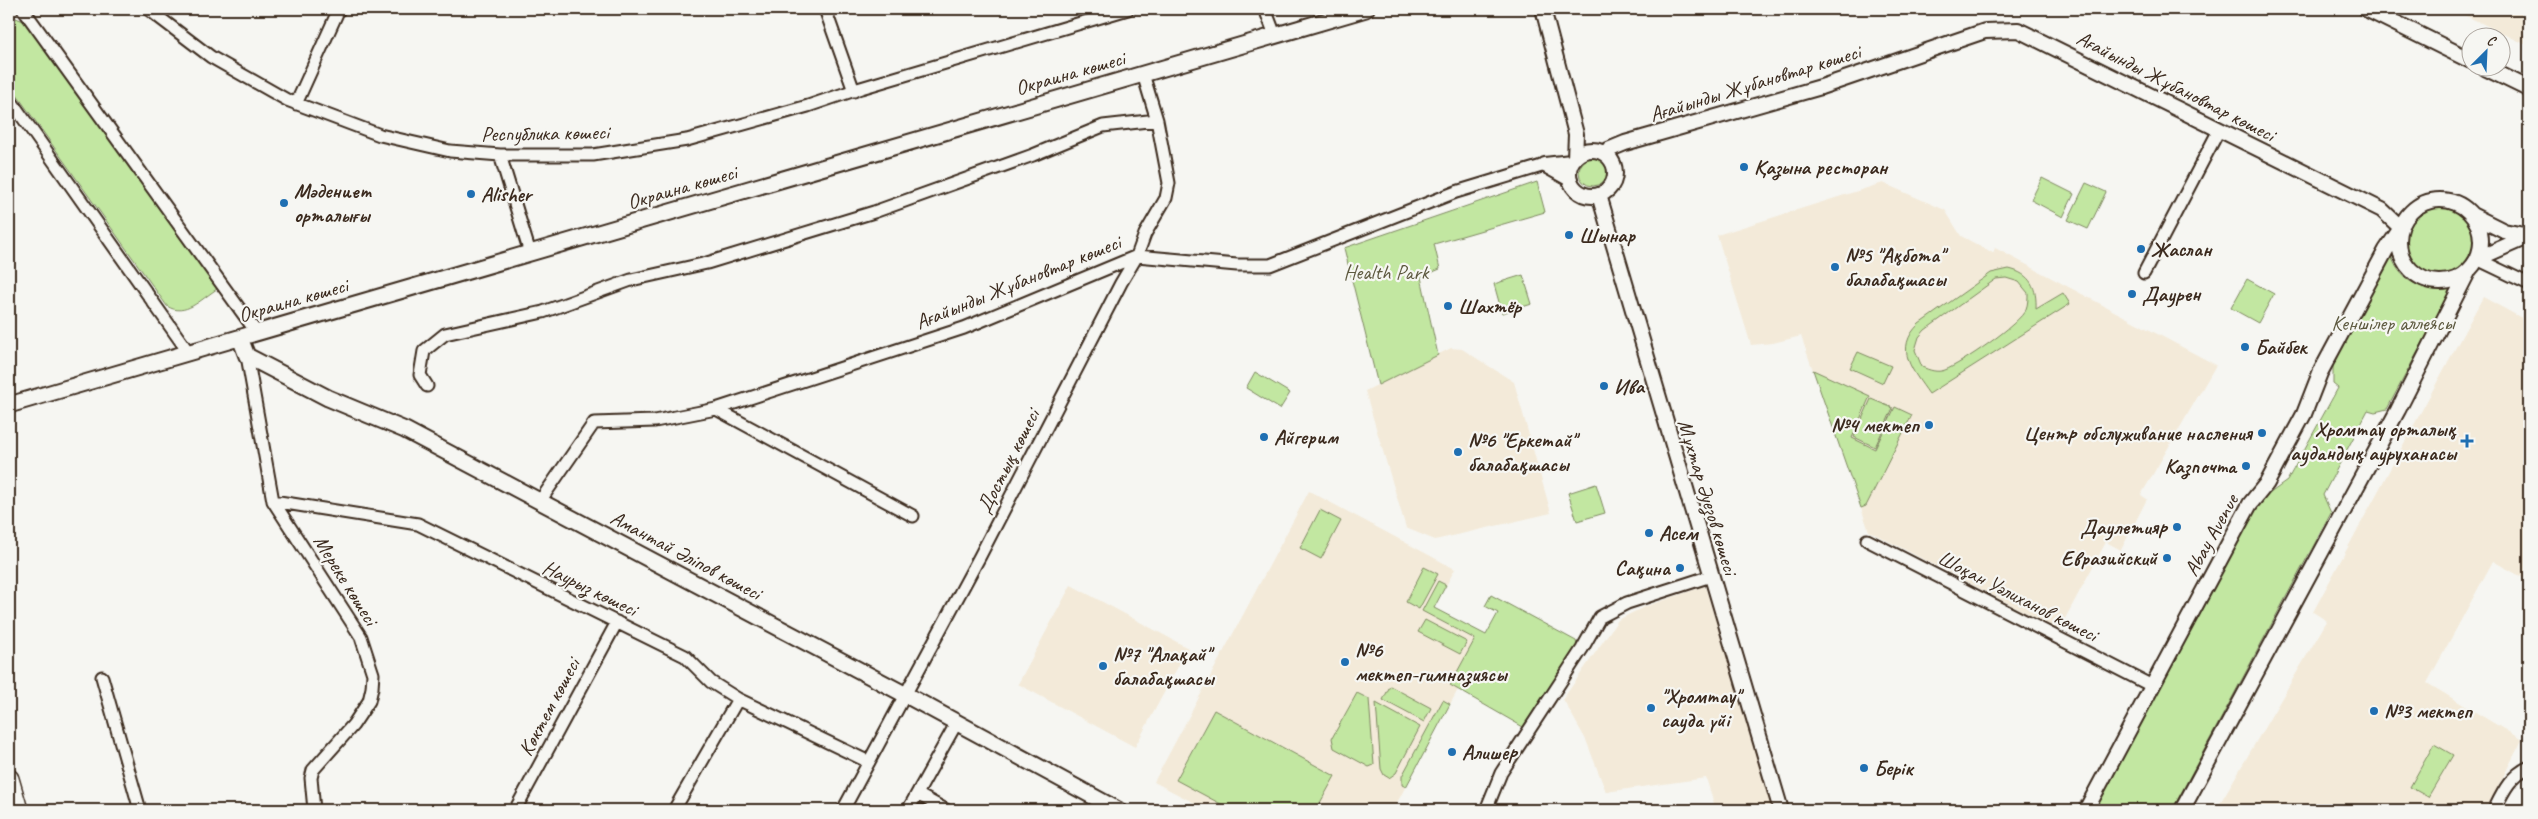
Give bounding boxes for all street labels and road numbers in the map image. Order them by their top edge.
street label: Ағайынды Жұбановтар көшесі [2073,25,2282,149]
street label: Ағайынды Жұбановтар көшесі [1646,38,1866,127]
street label: Окраина көшесі [1012,44,1131,101]
street label: Республика көшесі [481,119,612,147]
street label: Окраина көшесі [624,158,743,215]
street label: Ағайынды Жұбановтар көшесі [912,228,1127,335]
street label: Окраина көшесі [235,271,354,328]
street label: Достық көшесі [971,402,1047,517]
street label: Мұхтар Әуезов көшесі [1671,416,1745,581]
street label: Abay Avenue [2178,488,2245,580]
street label: Амантай Әліпов көшесі [606,504,769,607]
street label: Мереке көшесі [308,530,386,633]
street label: Шоқан Уәлиханов көшесі [1934,545,2105,649]
street label: Наурыз көшесі [538,554,644,624]
street label: Көктем көшесі [512,651,587,760]

